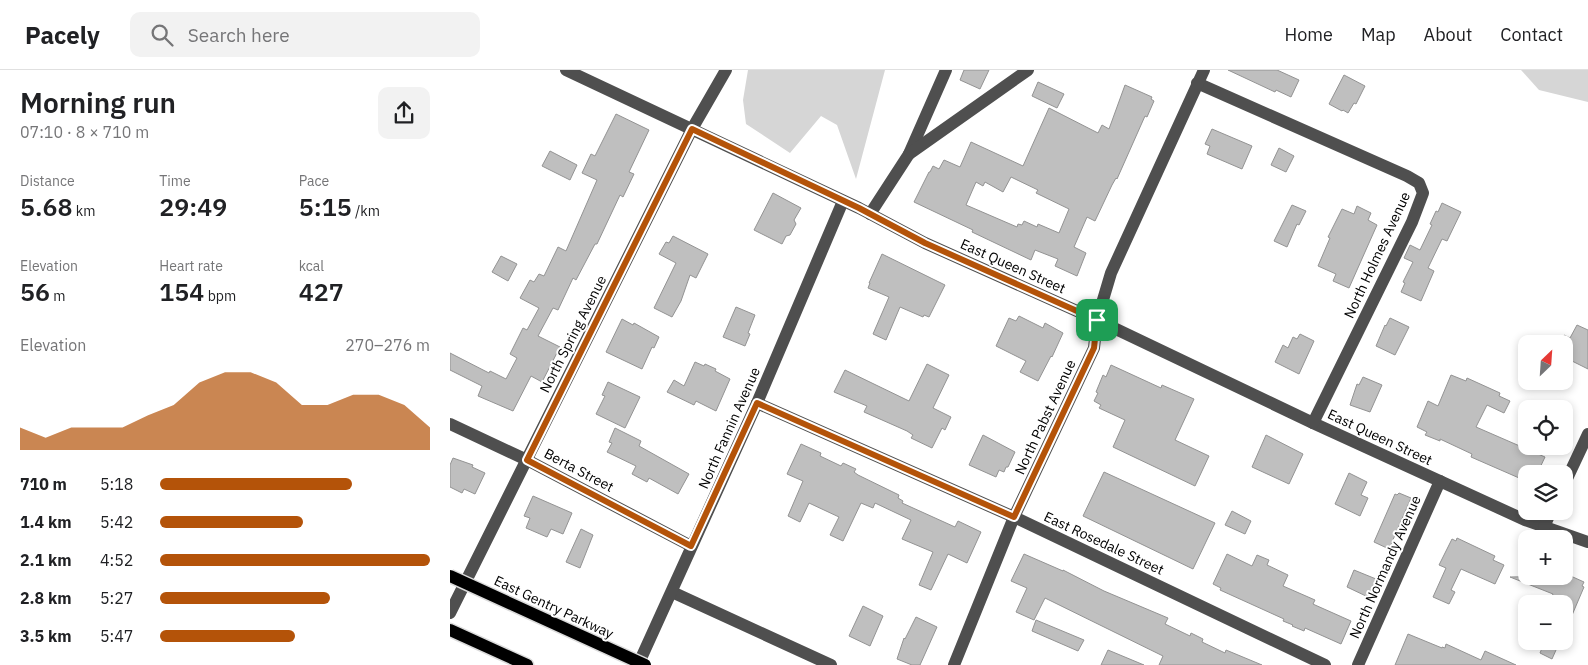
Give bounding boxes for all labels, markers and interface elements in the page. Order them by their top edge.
search box [130,12,480,57]
text: Pacely [25,19,100,51]
icon: search [148,21,176,49]
text: Search here [188,23,290,47]
text: Home [1285,23,1333,46]
text: Map [1361,23,1396,46]
text: About [1424,23,1472,46]
text: Contact [1500,23,1563,46]
text: Morning run [20,84,176,121]
button: share [378,87,430,139]
text: 07:10 · 8 × 710 m [20,122,149,142]
text: Distance [20,172,75,190]
text: Time [159,172,191,190]
text: Pace [299,172,329,190]
street label: North Holmes Avenue [1340,189,1414,321]
text: 5.68 [20,190,72,223]
text: 29:49 [159,190,227,223]
text: 5:15 [299,190,352,223]
text: km [72,202,95,220]
text: /km [352,202,380,220]
street label: East Queen Street [958,235,1069,297]
text: Elevation [20,257,78,275]
text: Heart rate [159,257,223,275]
text: kcal [299,257,324,275]
street label: North Spring Avenue [536,272,611,396]
text: 56 [20,275,50,308]
text: 154 [159,275,204,308]
text: 427 [299,275,344,308]
text: m [50,287,66,305]
text: bpm [204,287,236,305]
pin [1076,299,1118,341]
icon: arrive [1083,306,1111,334]
text: Elevation [20,335,86,355]
text: 270–276 m [345,335,430,355]
north arrow [1518,335,1572,390]
map controls [1518,335,1573,650]
street label: North Pabst Avenue [1010,356,1080,477]
street label: North Fannin Avenue [694,364,764,492]
button: locate [1518,400,1573,455]
street label: East Queen Street [1325,405,1435,469]
street label: Berta Street [541,444,617,496]
button: layers [1518,465,1573,520]
text: 710 m [20,474,67,494]
text: 5:18 [100,474,133,494]
street label: North Normandy Avenue [1345,492,1425,641]
street label: East Rosedale Street [1041,507,1167,579]
text: 1.4 km [20,512,71,532]
text: 5:42 [100,512,133,532]
button: + [1518,530,1573,585]
text: 2.1 km [20,550,71,570]
text: 4:52 [100,550,133,570]
street label: East Gentry Parkway [491,571,617,643]
text: 2.8 km [20,588,71,608]
text: 5:27 [100,588,133,608]
button: − [1518,595,1573,650]
text: 3.5 km [20,626,71,646]
text: 5:47 [100,626,133,646]

